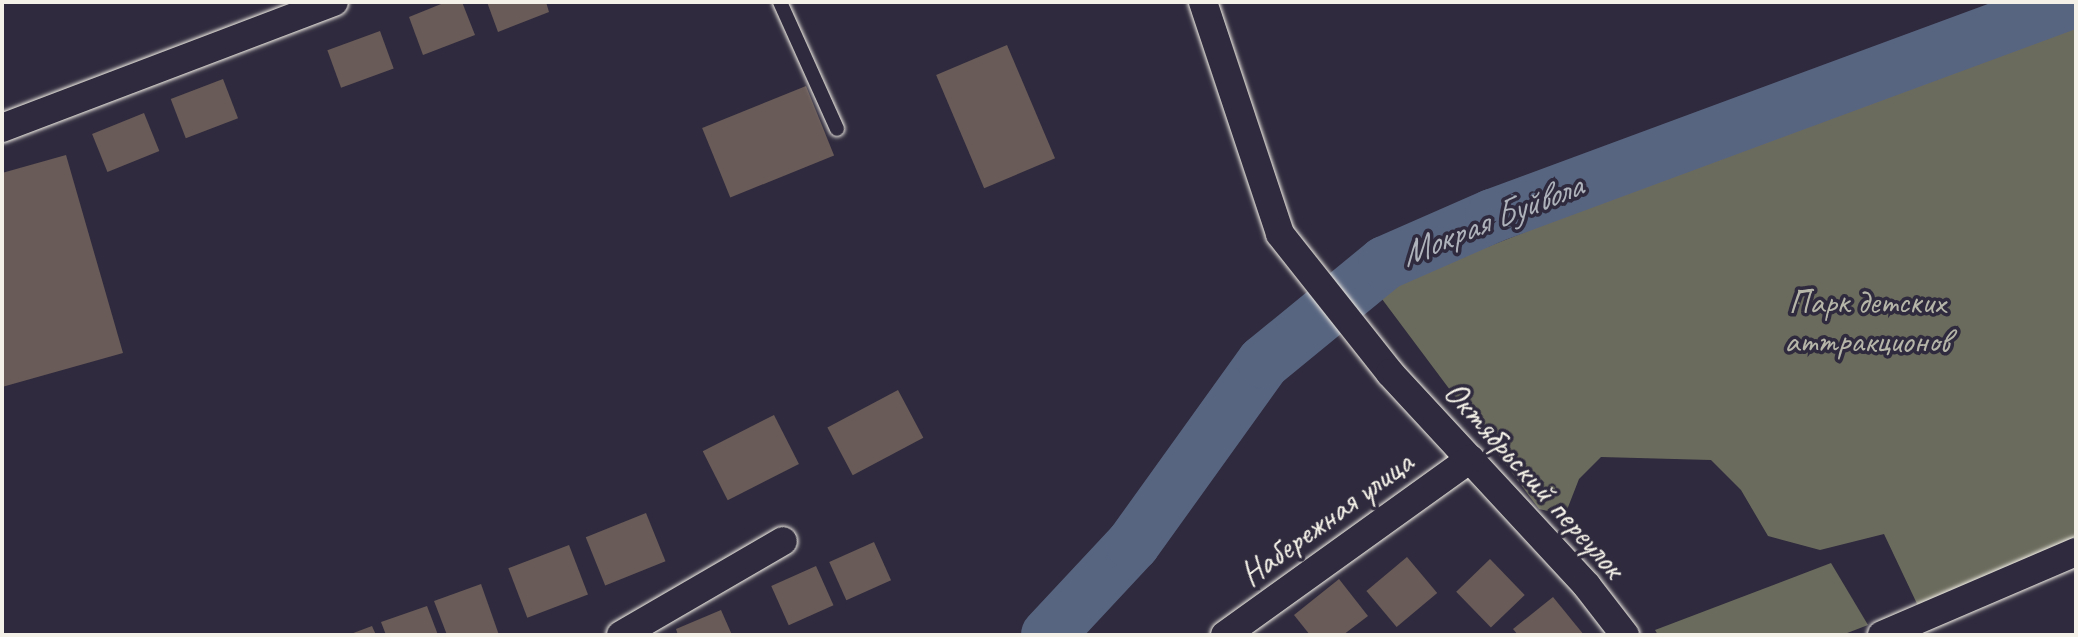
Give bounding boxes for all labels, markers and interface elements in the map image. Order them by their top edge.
water label: Мокрая Буйвола [1394,164,1588,276]
park label: Парк детских аттракционов [1784,281,1950,360]
street label: Октябрьский переулок [1436,372,1634,586]
street label: Набережная улица [1230,440,1422,596]

